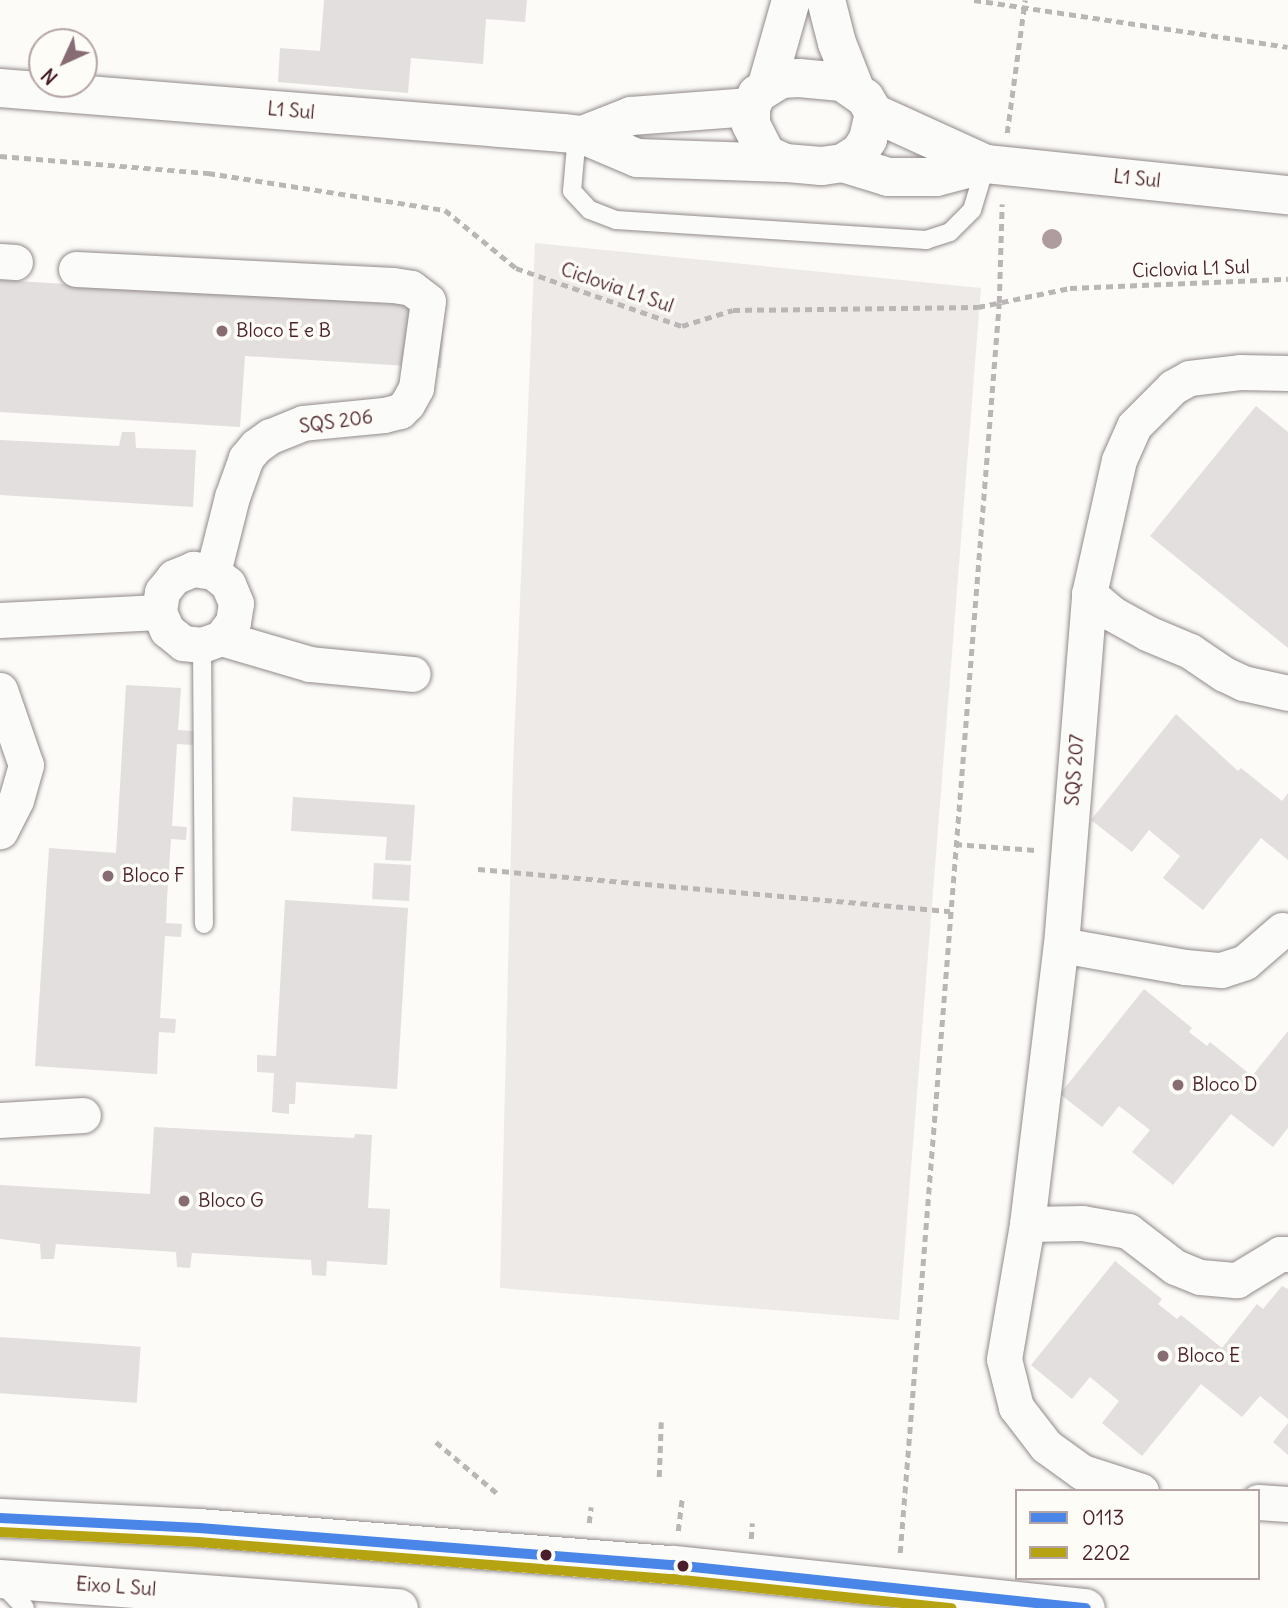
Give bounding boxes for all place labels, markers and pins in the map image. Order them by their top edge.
place label: Bloco E e B [236,320,331,342]
marker: Bloco E e B [214,323,230,339]
place label: Bloco F [122,865,185,887]
marker: Bloco F [100,868,116,884]
place label: Bloco D [1192,1074,1258,1096]
marker: Bloco D [1170,1077,1186,1093]
place label: Bloco G [198,1190,264,1212]
marker: Bloco G [176,1193,192,1209]
place label: Bloco E [1177,1345,1240,1367]
marker: Bloco E [1155,1348,1171,1364]
unlabelled marker [539,1548,553,1562]
unlabelled marker [676,1559,690,1573]

